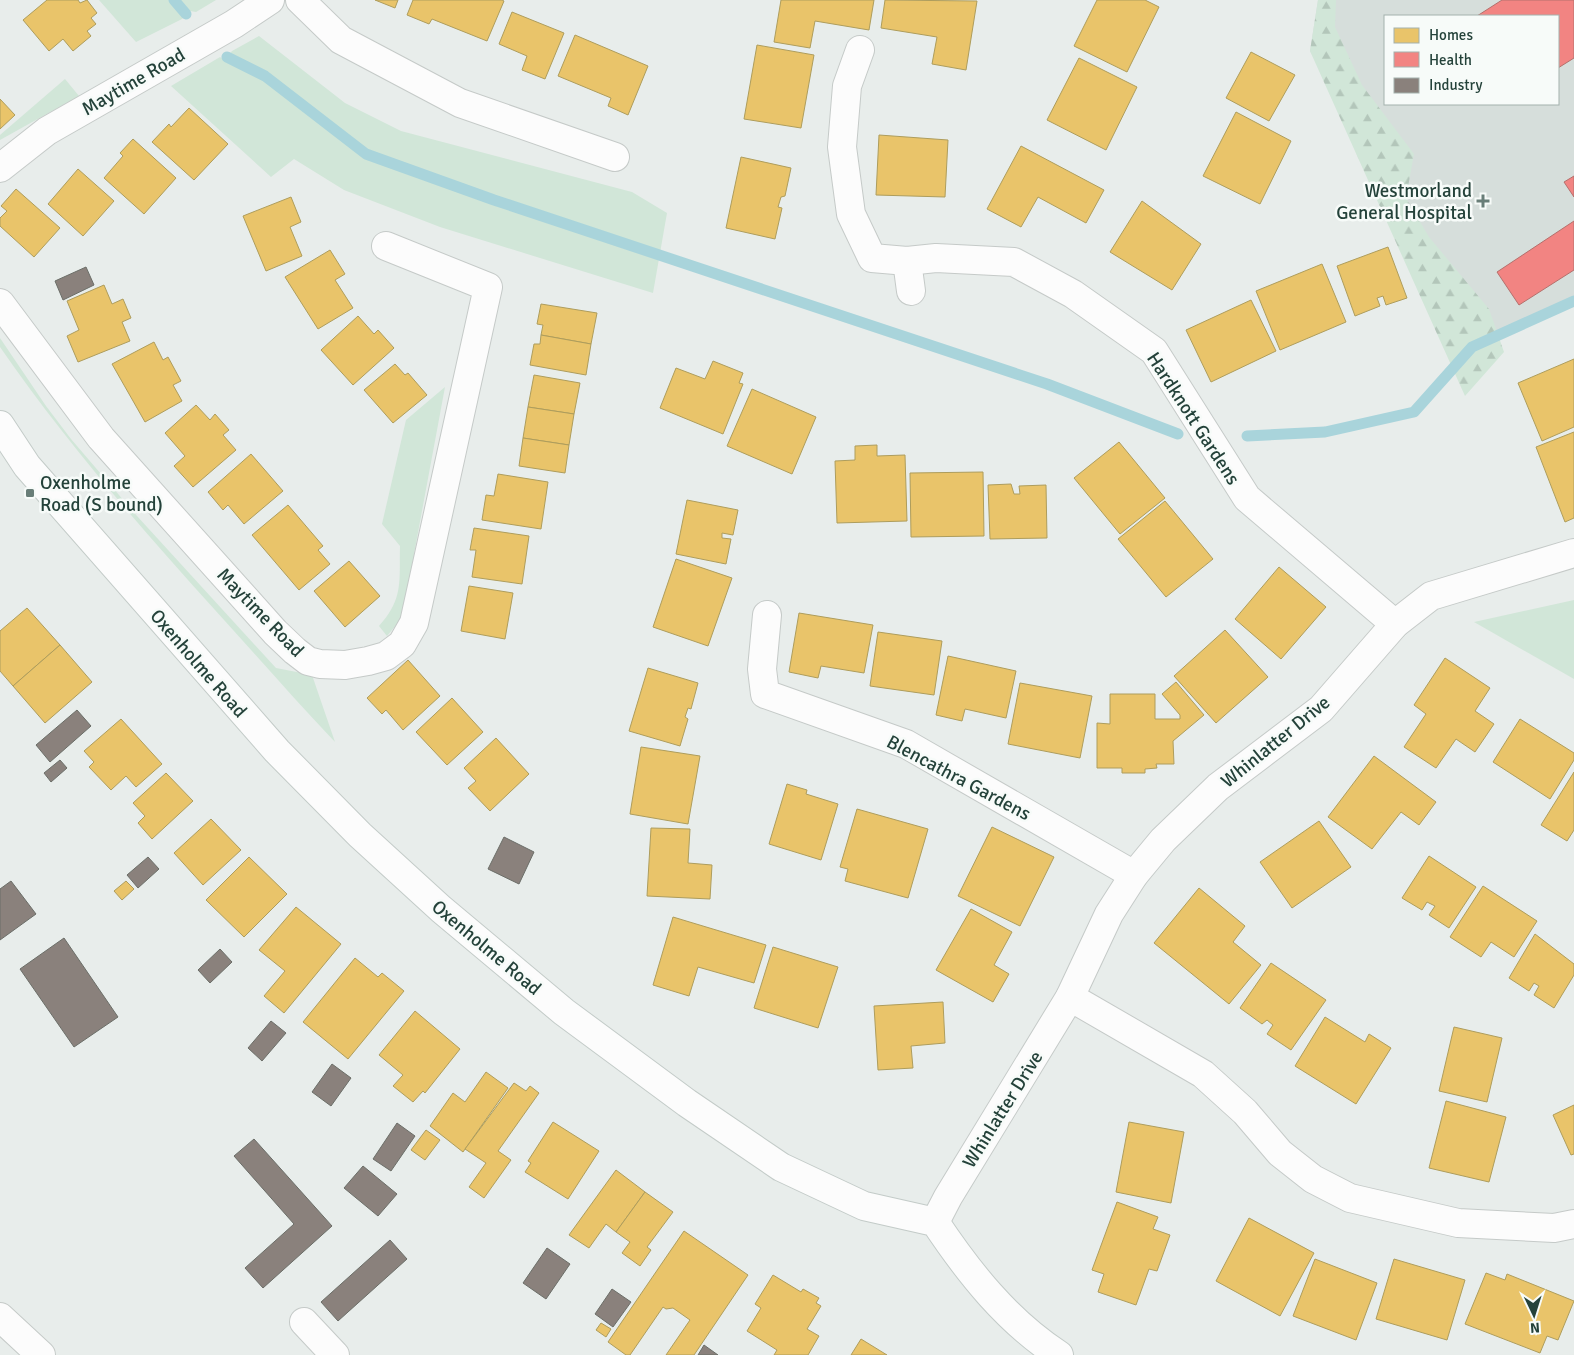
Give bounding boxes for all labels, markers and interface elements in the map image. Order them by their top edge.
legend [1384,15,1559,105]
text: Homes [1429,26,1473,44]
street label: Maytime Road [78,43,189,121]
text: Health [1429,51,1472,69]
text: Industry [1429,76,1482,94]
place label: Westmorland General Hospital [1336,179,1472,225]
marker: Westmorland General Hospital [1476,194,1490,208]
street label: Hardknott Gardens [1141,348,1245,489]
place label: Oxenholme Road (S bound) [40,471,163,517]
marker: Oxenholme Road (S bound) [24,487,36,499]
street label: Maytime Road [212,563,309,662]
street label: Oxenholme Road [145,605,252,723]
street label: Whinlatter Drive [1216,690,1335,793]
street label: Blencathra Gardens [882,730,1035,826]
street label: Oxenholme Road [427,895,546,1001]
street label: Whinlatter Drive [957,1047,1048,1172]
north arrow [1509,1290,1559,1340]
text: N [1529,1319,1540,1336]

